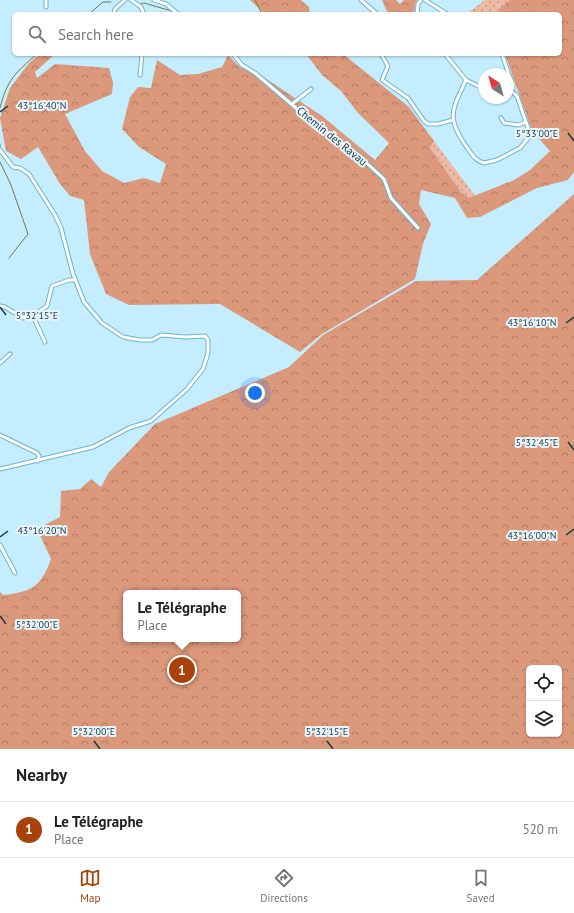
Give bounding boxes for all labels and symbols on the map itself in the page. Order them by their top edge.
north arrow [478,68,514,104]
text: 43°16'40"N [17,99,67,112]
street label: Chemin des Ravau [294,103,370,169]
text: 5°33'00"E [516,127,558,140]
text: 5°32'15"E [16,309,58,322]
text: 43°16'10"N [507,316,557,329]
your location [245,383,265,403]
text: 5°32'45"E [516,436,558,449]
text: 43°16'20"N [17,524,67,537]
text: 43°16'00"N [507,529,557,542]
text: 5°32'00"E [16,618,58,631]
pin: 1 [169,655,195,685]
text: 5°32'00"E [73,725,115,738]
text: 5°32'15"E [306,725,348,738]

